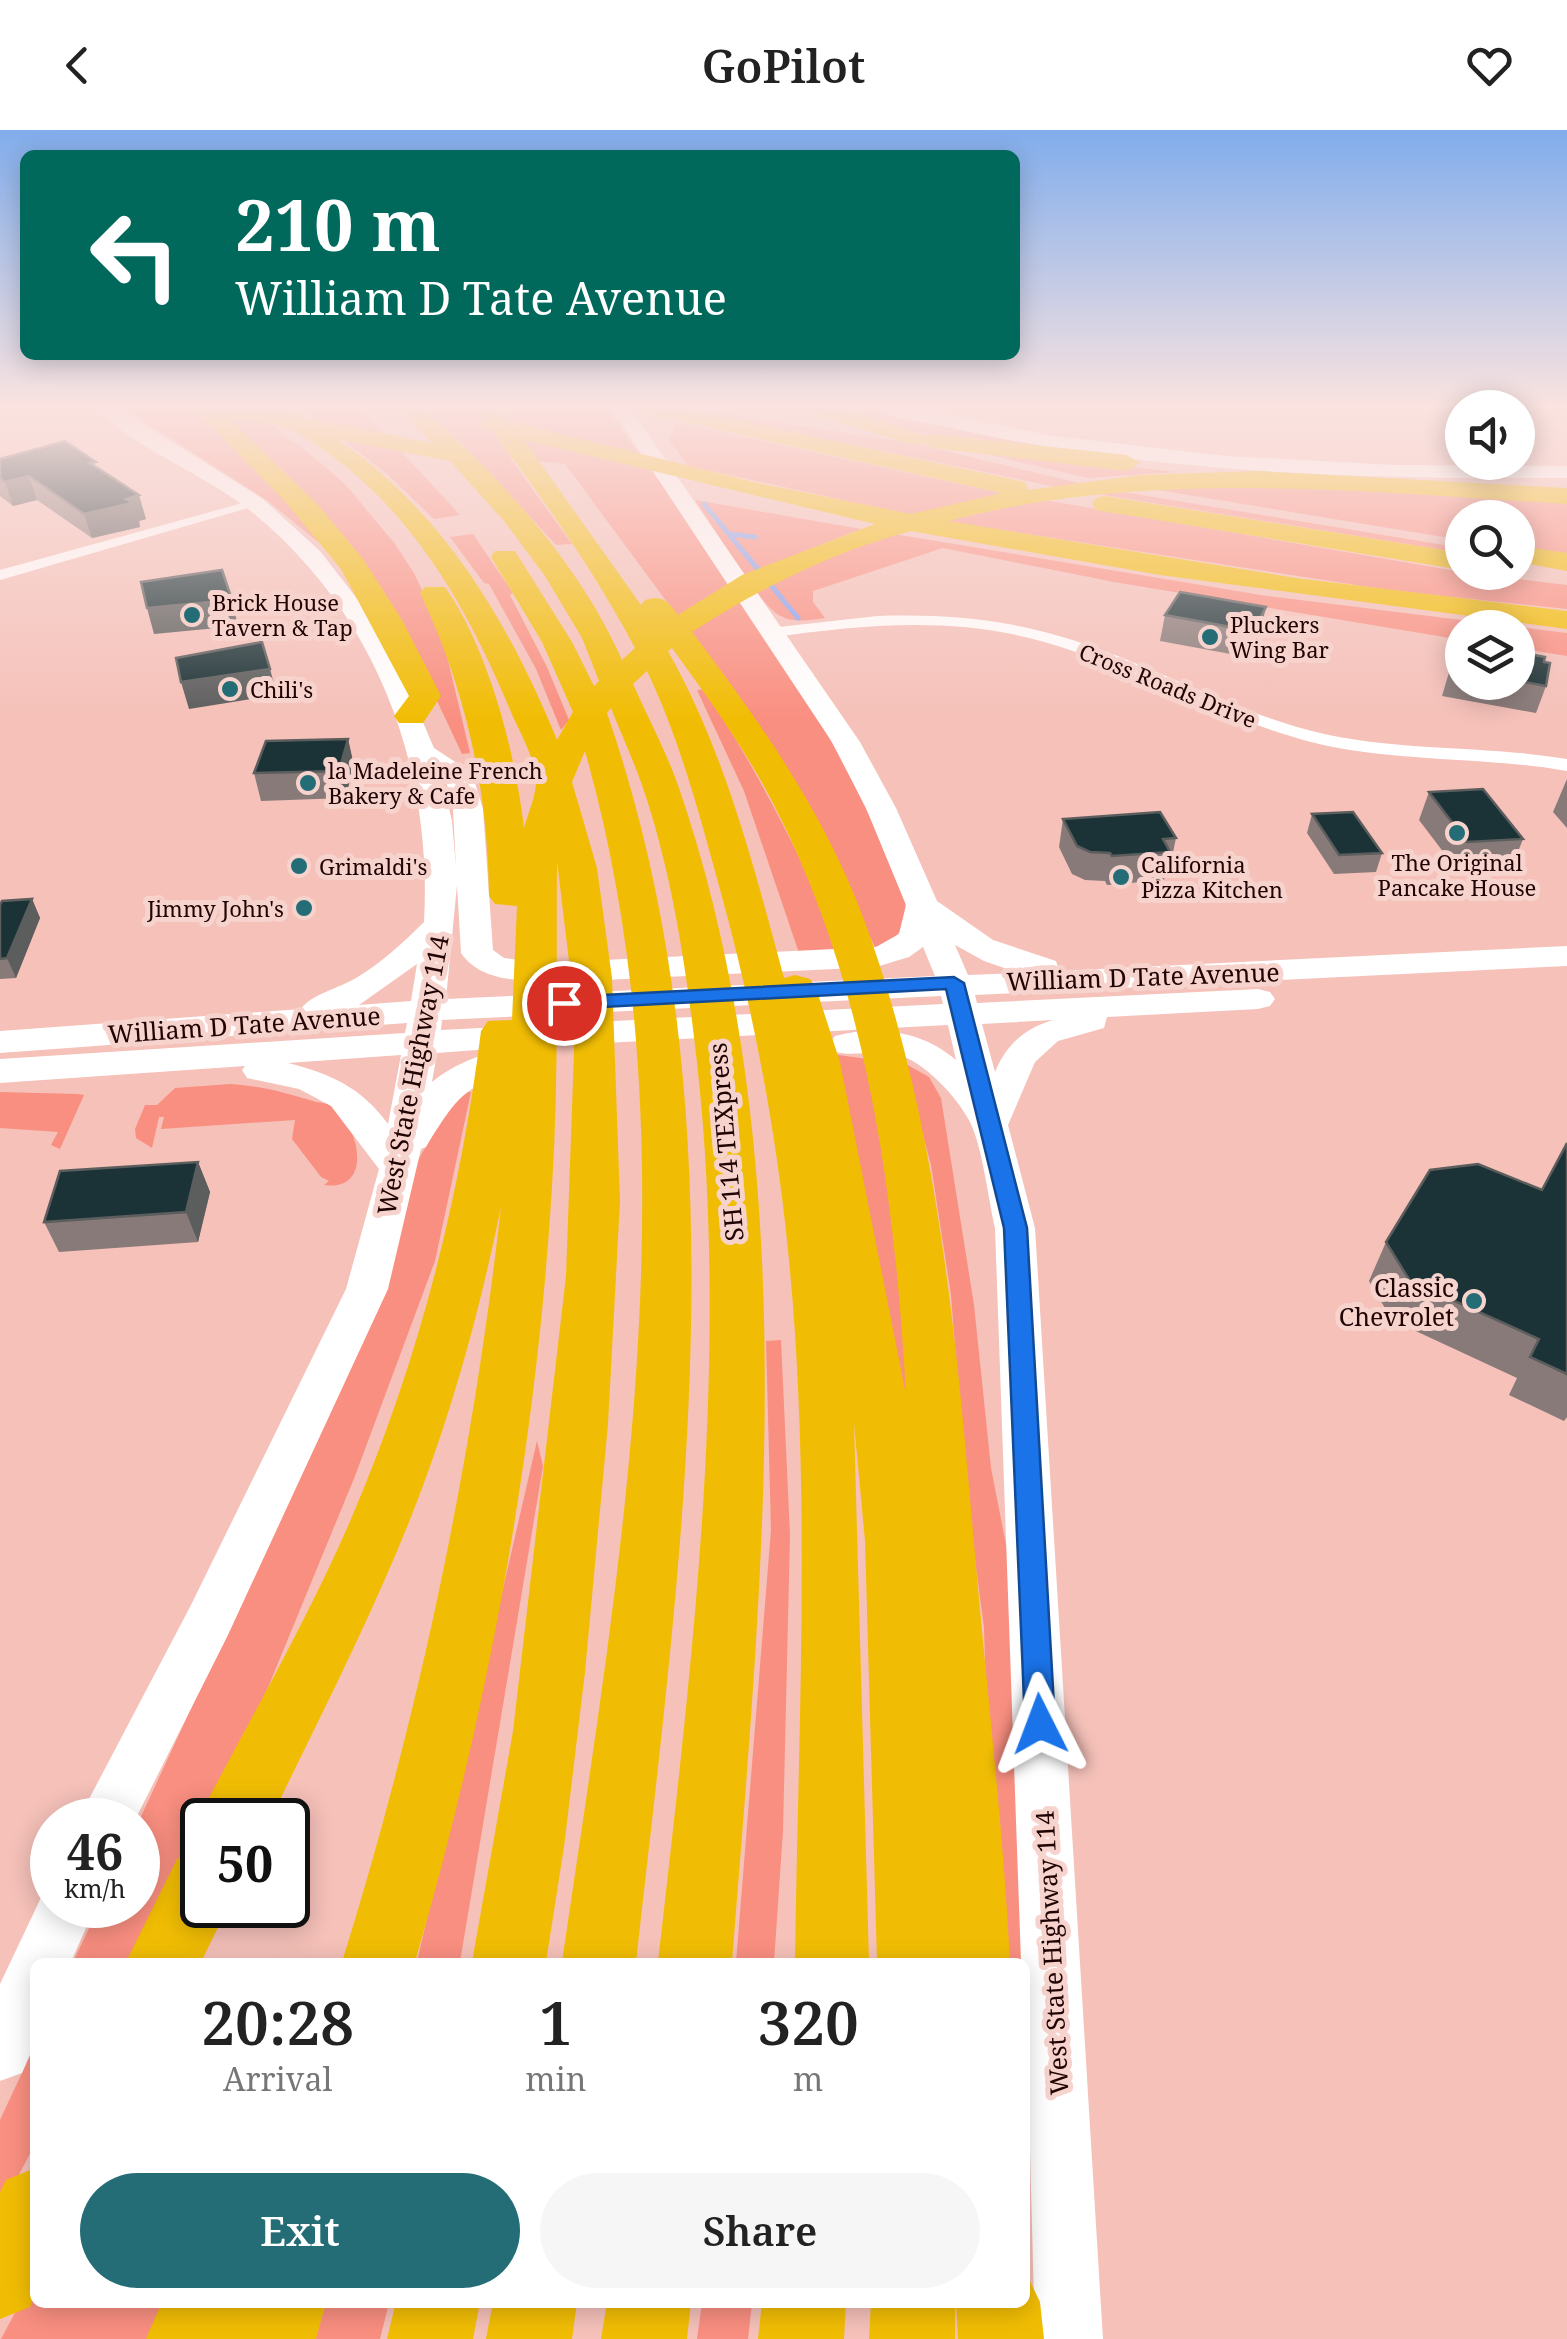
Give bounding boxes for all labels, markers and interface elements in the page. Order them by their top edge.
text: GoPilot [702,35,865,96]
icon: back [50,38,105,93]
icon: heart [1462,38,1517,93]
text: 210 m [235,176,441,272]
icon: left [70,190,200,320]
text: William D Tate Avenue [235,267,727,328]
map controls [1445,390,1535,700]
button: sound [1445,390,1535,480]
button: search [1445,500,1535,590]
place label: Brick House Tavern & Tap [212,587,353,642]
marker: Brick House Tavern & Tap [181,604,203,626]
place label: Pluckers Wing Bar [1230,609,1330,664]
button: layers [1445,610,1535,700]
marker: Pluckers Wing Bar [1199,626,1221,648]
street label: Cross Roads Drive [1075,636,1261,734]
place label: Chili's [250,674,313,704]
marker: Chili's [219,678,241,700]
place label: la Madeleine French Bakery & Cafe [328,755,543,810]
marker: la Madeleine French Bakery & Cafe [297,772,319,794]
marker: The Original Pancake House [1446,822,1468,844]
place label: The Original Pancake House [1378,847,1536,902]
place label: California Pizza Kitchen [1141,849,1283,904]
place label: Grimaldi's [319,851,427,881]
marker: Grimaldi's [288,855,310,877]
marker: California Pizza Kitchen [1110,866,1132,888]
place label: Jimmy John's [146,893,284,923]
marker: Jimmy John's [293,897,315,919]
street label: West State Highway 114 [368,932,456,1218]
street label: William D Tate Avenue [1006,954,1280,998]
pin [522,961,607,1046]
icon: arrive [537,976,592,1031]
street label: William D Tate Avenue [107,998,381,1050]
street label: SH 114 TEXpress [699,1041,751,1243]
place label: Classic Chevrolet [1339,1270,1454,1333]
marker: Classic Chevrolet [1463,1290,1485,1312]
position arrow [988,1672,1092,1776]
speed limit sign: 50 [180,1798,310,1928]
street label: West State Highway 114 [1027,1810,1075,2096]
text: 46 [67,1817,123,1885]
text: km/h [64,1871,126,1905]
text: 20:28 [201,1981,354,2063]
text: 1 [539,1981,573,2063]
text: 320 [758,1981,859,2063]
text: Arrival [223,2057,332,2100]
text: min [525,2057,586,2100]
text: m [793,2057,823,2100]
button: Exit [80,2173,520,2288]
button: Share [540,2173,980,2288]

